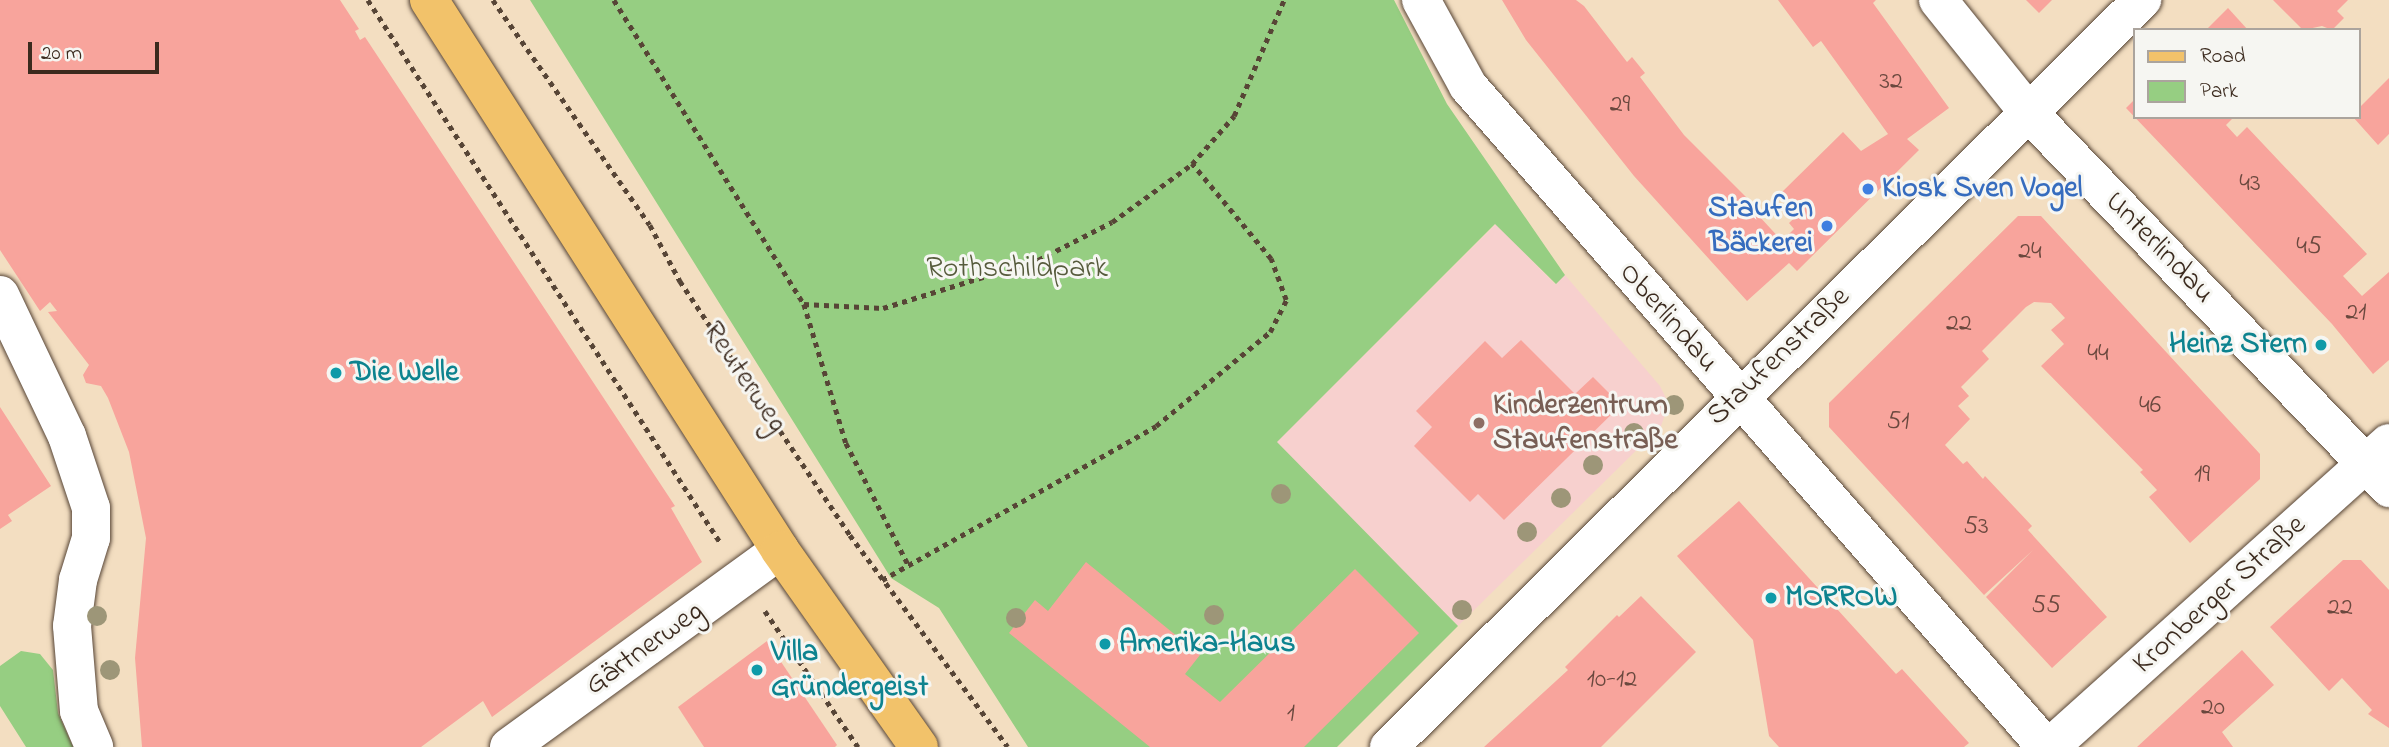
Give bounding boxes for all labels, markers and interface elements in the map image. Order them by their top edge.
scale bar [32,28,163,72]
legend [2134,28,2361,119]
text: 20 m [41,39,82,69]
text: Road [2200,42,2246,72]
house number: 32 [1879,67,1903,99]
text: Park [2200,77,2238,107]
house number: 29 [1610,90,1630,122]
house number: 43 [2239,169,2261,201]
place label: Kiosk Sven Vogel [1882,171,2083,207]
marker: Kiosk Sven Vogel [1860,181,1876,197]
street label: Unterlindau [2097,184,2221,312]
place label: Staufen Bäckerei [1708,191,1813,262]
marker: Staufen Bäckerei [1819,218,1835,234]
house number: 45 [2296,232,2322,264]
house number: 24 [2018,237,2042,269]
park label: Rothschildpark [926,251,1108,287]
street label: Oberlindau [1611,256,1725,380]
street label: Staufenstraße [1700,280,1858,434]
house number: 21 [2345,298,2367,330]
house number: 22 [1946,309,1972,341]
street label: Reuterweg [694,315,794,441]
place label: Heinz Stern [2169,327,2307,363]
marker: Heinz Stern [2313,337,2329,353]
house number: 44 [2087,339,2109,371]
place label: Die Welle [350,355,459,391]
marker: Die Welle [328,365,344,381]
place label: Kinderzentrum Staufenstraße [1493,388,1678,458]
house number: 46 [2139,391,2161,423]
house number: 51 [1886,407,1910,439]
marker: Kinderzentrum Staufenstraße [1471,415,1487,431]
house number: 19 [2194,460,2210,492]
street label: Kronberger Straße [2126,508,2314,682]
house number: 53 [1963,512,1989,544]
place label: MORROW [1785,580,1898,616]
marker: MORROW [1763,590,1779,606]
house number: 55 [2031,591,2061,623]
house number: 22 [2327,593,2353,625]
street label: Gärtnerweg [579,594,711,704]
place label: Amerika-Haus [1119,626,1295,662]
place label: Villa Gründergeist [771,635,928,706]
marker: Amerika-Haus [1097,636,1113,652]
marker: Villa Gründergeist [749,662,765,678]
house number: 10-12 [1587,665,1637,697]
house number: 20 [2201,693,2225,725]
house number: 1 [1287,699,1295,731]

